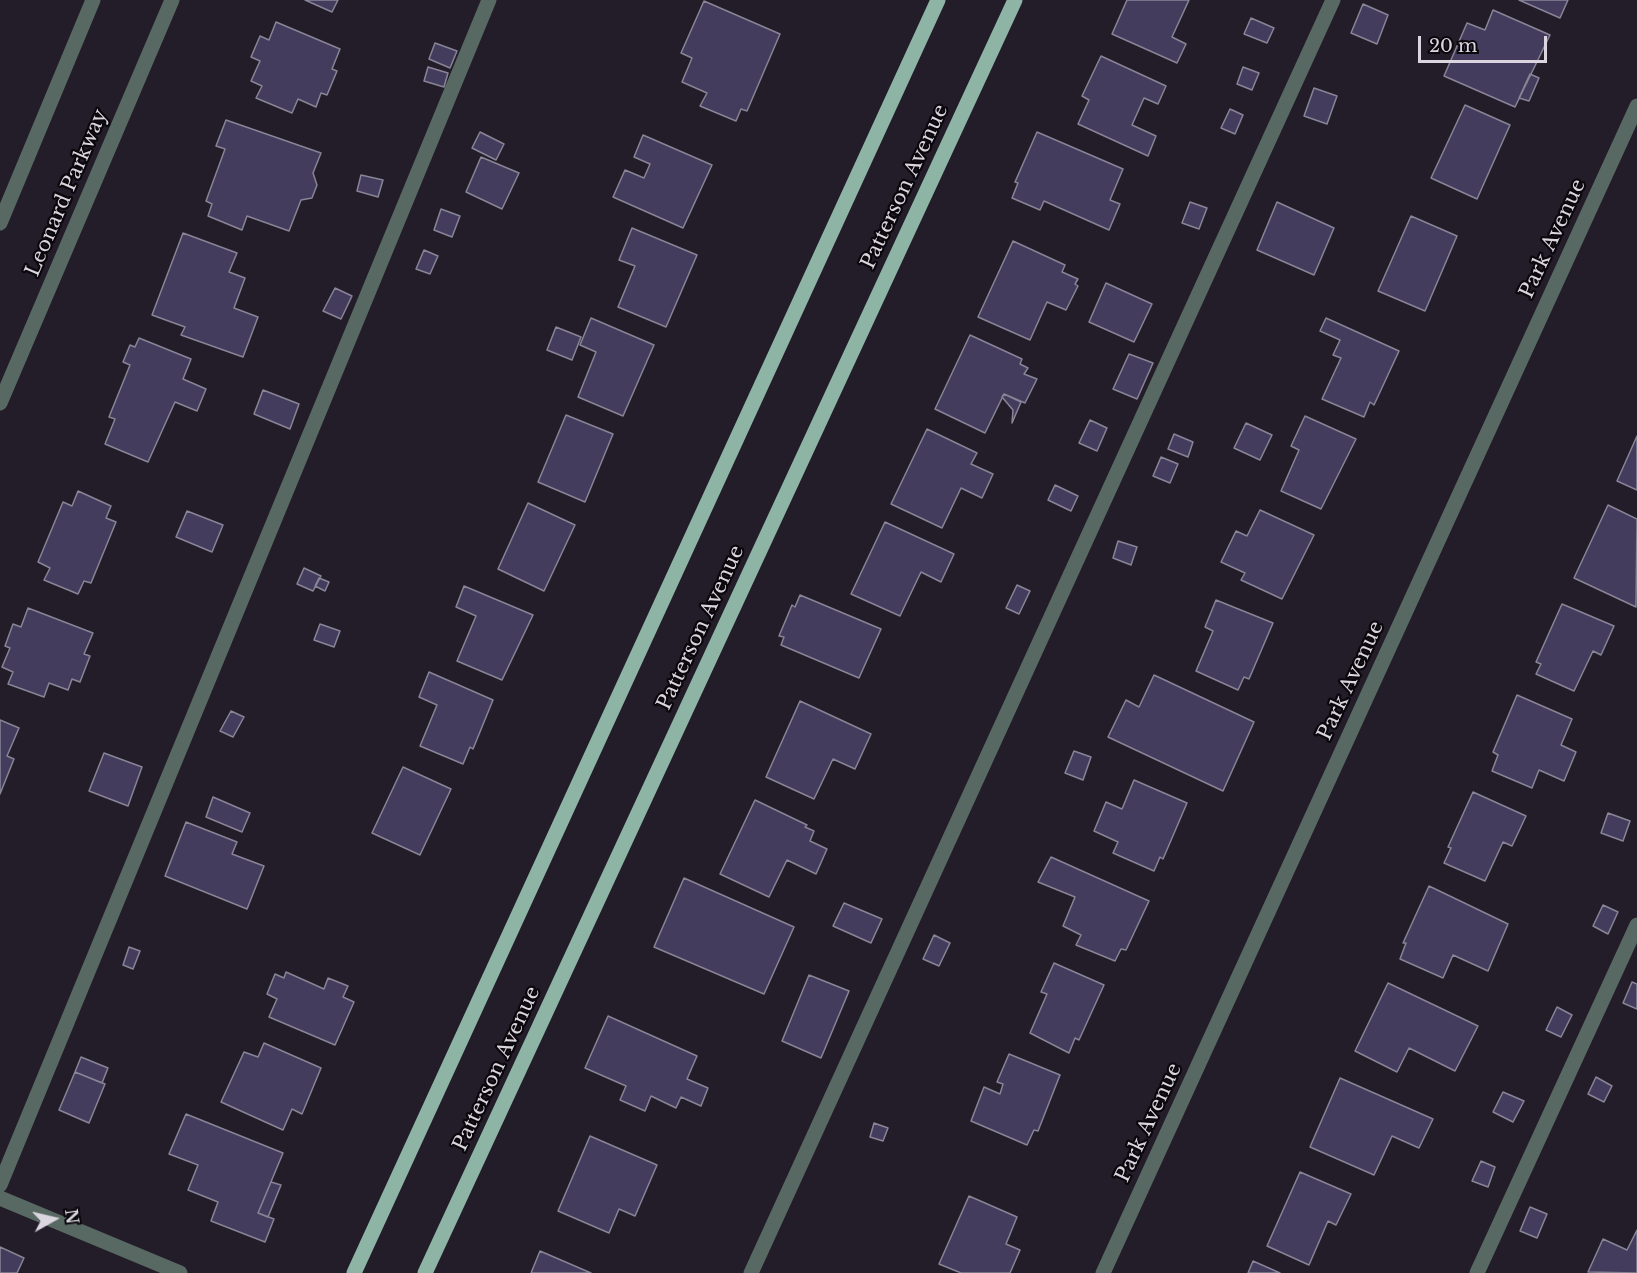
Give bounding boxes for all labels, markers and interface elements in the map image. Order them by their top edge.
scale bar [1421,24,1550,62]
text: 20 m [1429,35,1477,57]
street label: Patterson Avenue [856,101,954,273]
street label: Leonard Parkway [21,106,113,280]
street label: Park Avenue [1515,176,1591,302]
street label: Patterson Avenue [652,542,750,714]
street label: Park Avenue [1313,618,1389,744]
street label: Patterson Avenue [448,983,546,1155]
street label: Park Avenue [1111,1060,1187,1186]
north arrow [24,1189,84,1249]
text: N [61,1208,83,1225]

